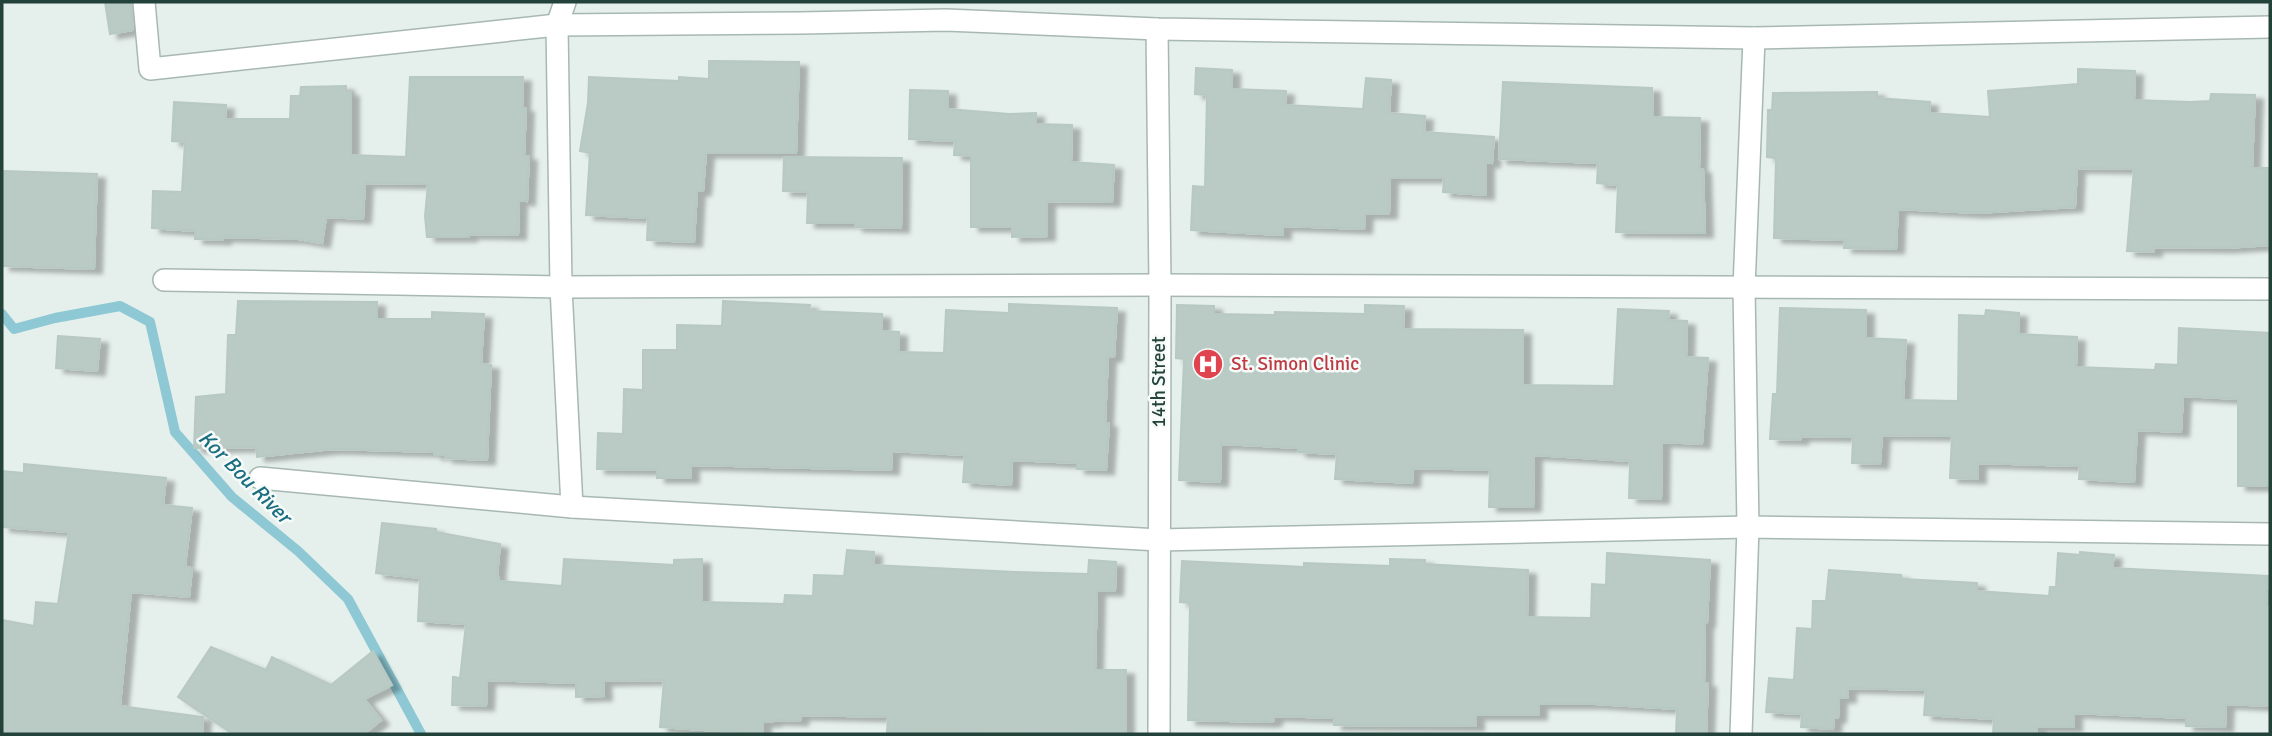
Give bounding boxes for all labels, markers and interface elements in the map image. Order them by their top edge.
street label: 14th Street [1147,336,1171,428]
hospital icon: St. Simon Clinic [1191,347,1225,381]
place label: St. Simon Clinic [1231,352,1359,376]
water label: Kor Bou River [193,425,299,531]

